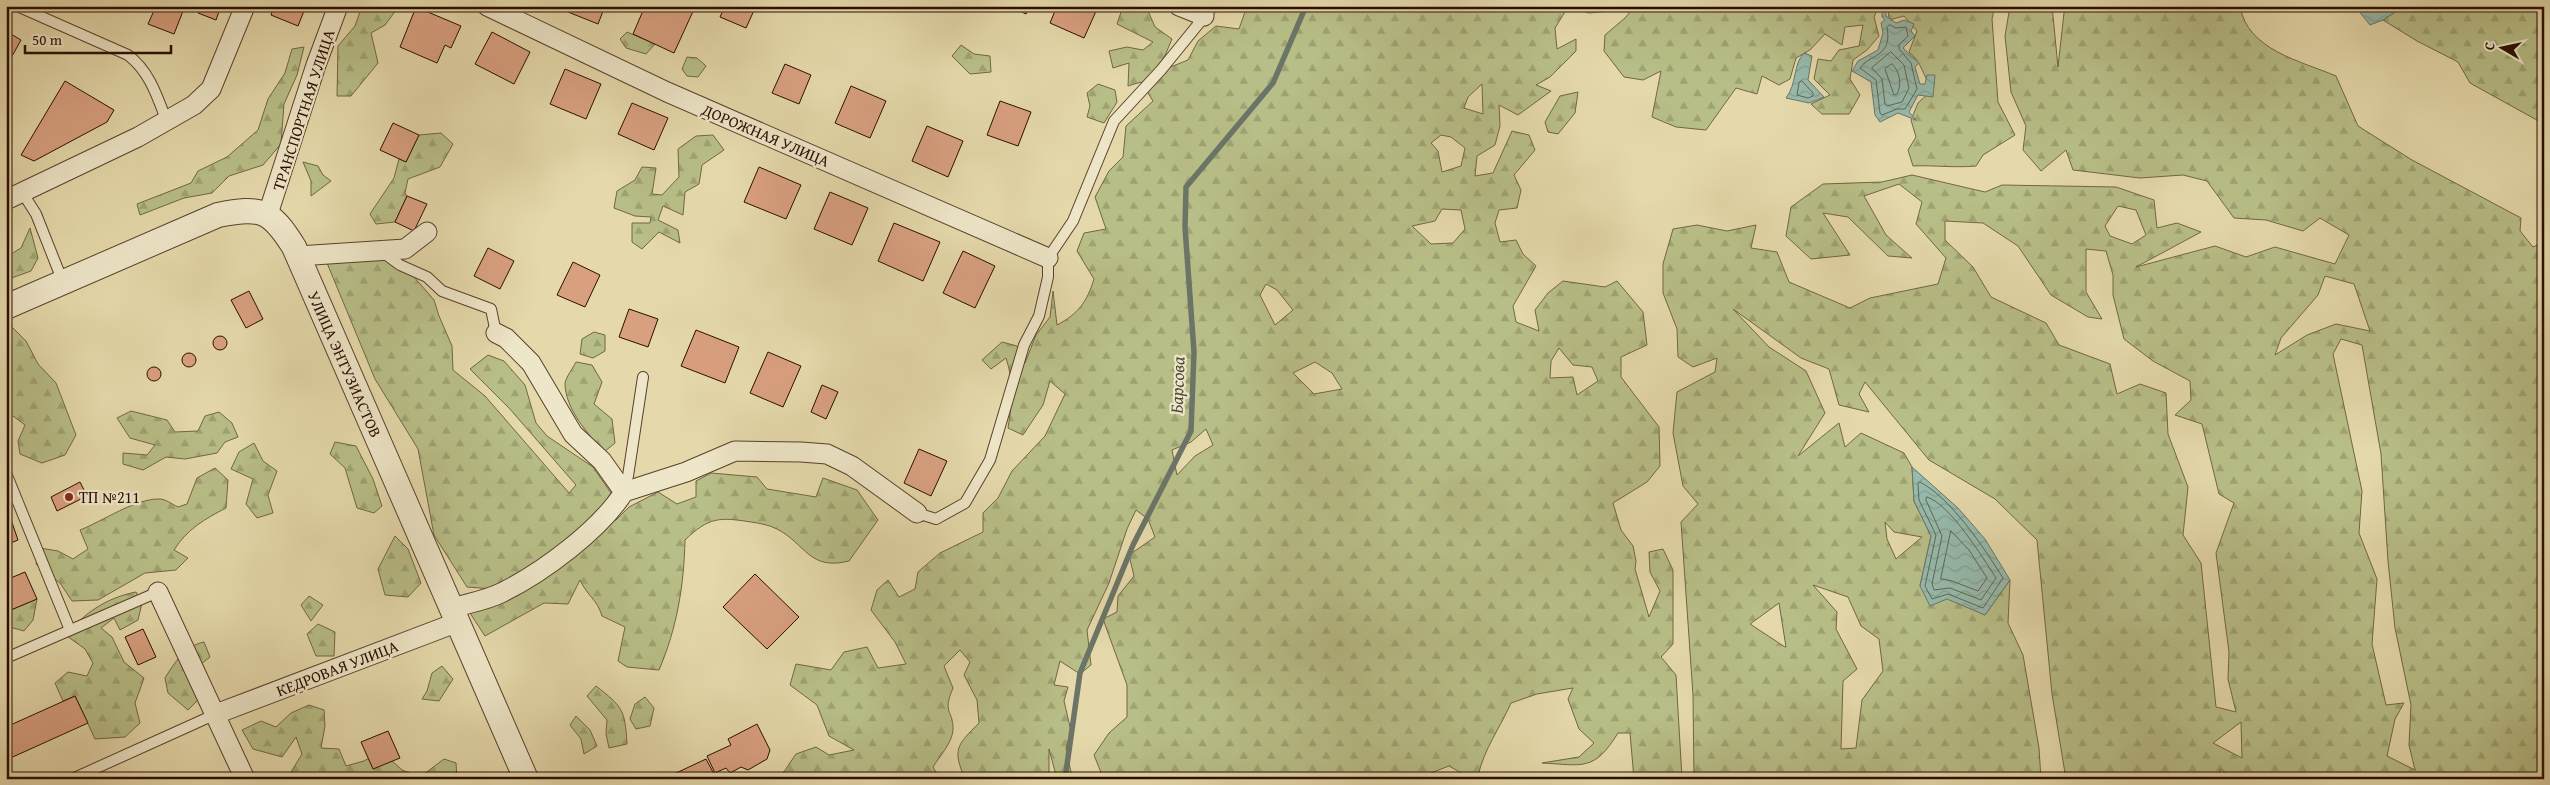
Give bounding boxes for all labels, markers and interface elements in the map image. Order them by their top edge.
scale bar [25,22,171,54]
north arrow [2478,22,2528,72]
street label: ТРАНСПОРТНАЯ УЛИЦА [266,26,340,194]
text: 50 m [32,29,63,50]
text: С [2479,40,2500,51]
street label: ДОРОЖНАЯ УЛИЦА [698,97,834,173]
street label: УЛИЦА ЭНТУЗИАСТОВ [302,287,388,441]
water label: Барсова [1163,355,1192,414]
place label: ТП №211 [79,485,140,509]
marker: ТП №211 [63,491,75,503]
street label: КЕДРОВАЯ УЛИЦА [273,634,402,702]

